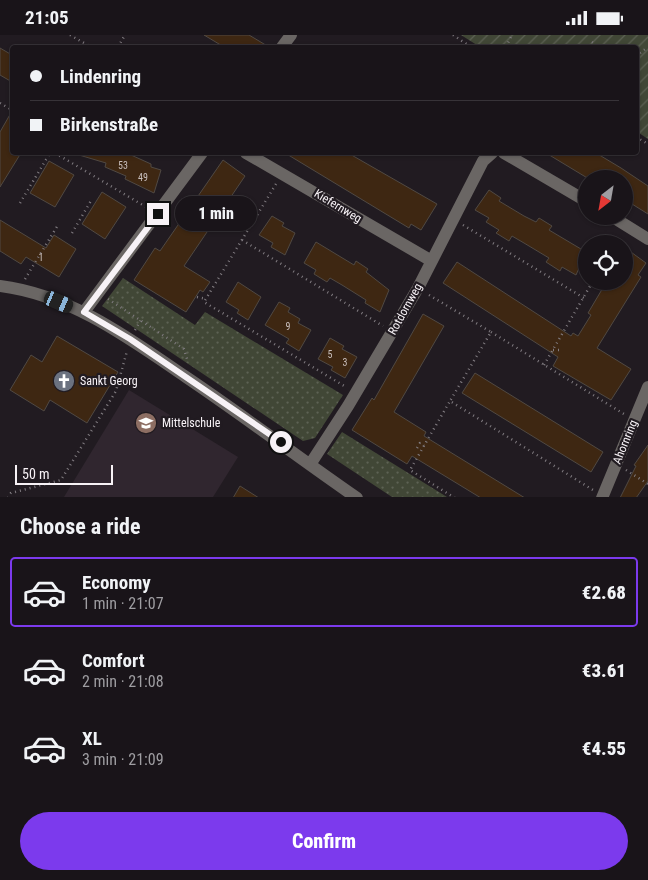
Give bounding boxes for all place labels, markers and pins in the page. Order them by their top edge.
church icon: Sankt Georg [52,369,76,393]
place label: Sankt Georg [80,374,138,388]
school or university icon: Mittelschule [134,411,158,435]
place label: Mittelschule [162,416,221,430]

